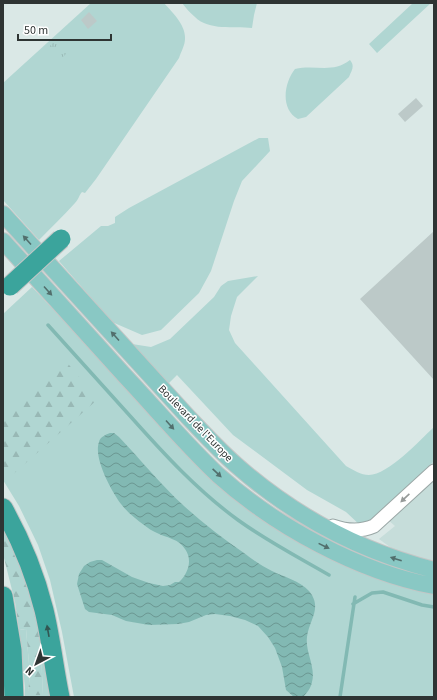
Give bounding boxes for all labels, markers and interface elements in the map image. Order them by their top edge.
scale bar [18,16,111,42]
text: 50 m [24,22,48,39]
one-way arrow [22,235,32,245]
one-way arrow [43,286,53,296]
one-way arrow [110,331,119,342]
street label: Boulevard de l'Europe [155,382,237,465]
one-way arrow [165,420,175,430]
one-way arrow [212,468,222,478]
one-way arrow [400,493,410,502]
one-way arrow [318,543,329,549]
one-way arrow [390,556,402,562]
one-way arrow [45,625,51,637]
north arrow [16,644,56,684]
text: N [22,663,37,679]

